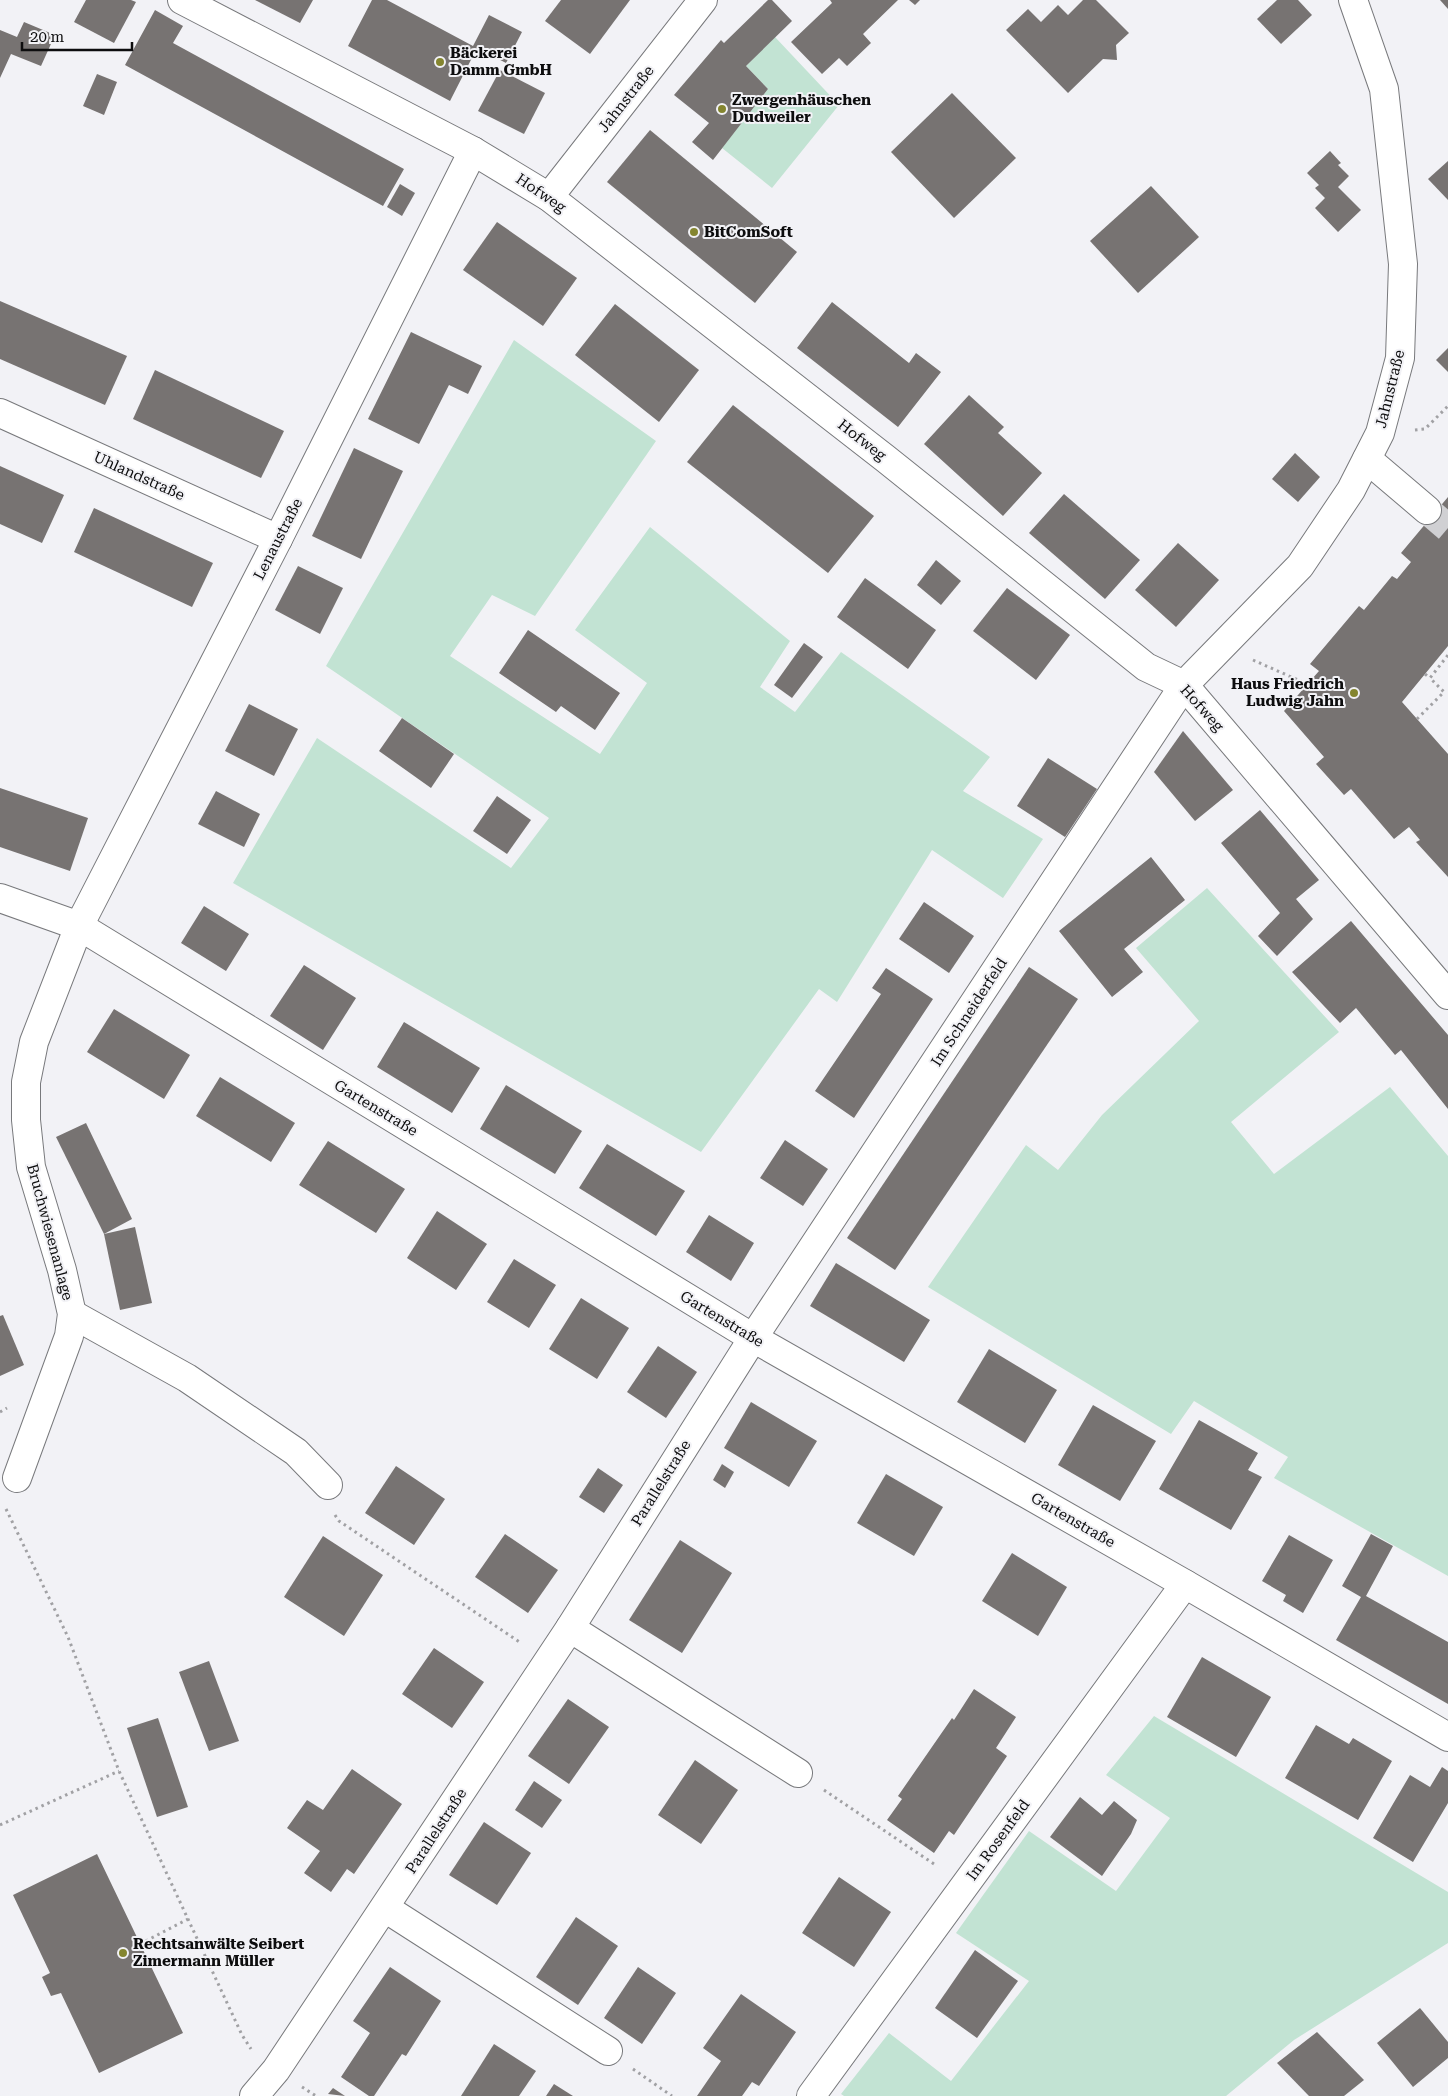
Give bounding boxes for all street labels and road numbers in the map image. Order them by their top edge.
street label: Jahnstraße [594,62,658,136]
street label: Hofweg [513,170,570,217]
street label: Jahnstraße [1372,348,1408,430]
street label: Hofweg [834,416,890,465]
street label: Uhlandstraße [91,448,187,504]
street label: Lenaustraße [250,495,306,583]
street label: Hofweg [1176,681,1228,735]
street label: Im Schneiderfeld [927,954,1011,1070]
street label: Gartenstraße [331,1076,421,1140]
street label: Bruchwiesenanlage [23,1162,77,1302]
street label: Gartenstraße [677,1287,767,1351]
street label: Parallelstraße [627,1437,695,1529]
street label: Gartenstraße [1028,1489,1118,1551]
street label: Parallelstraße [402,1785,470,1877]
street label: Im Rosenfeld [963,1796,1034,1884]

